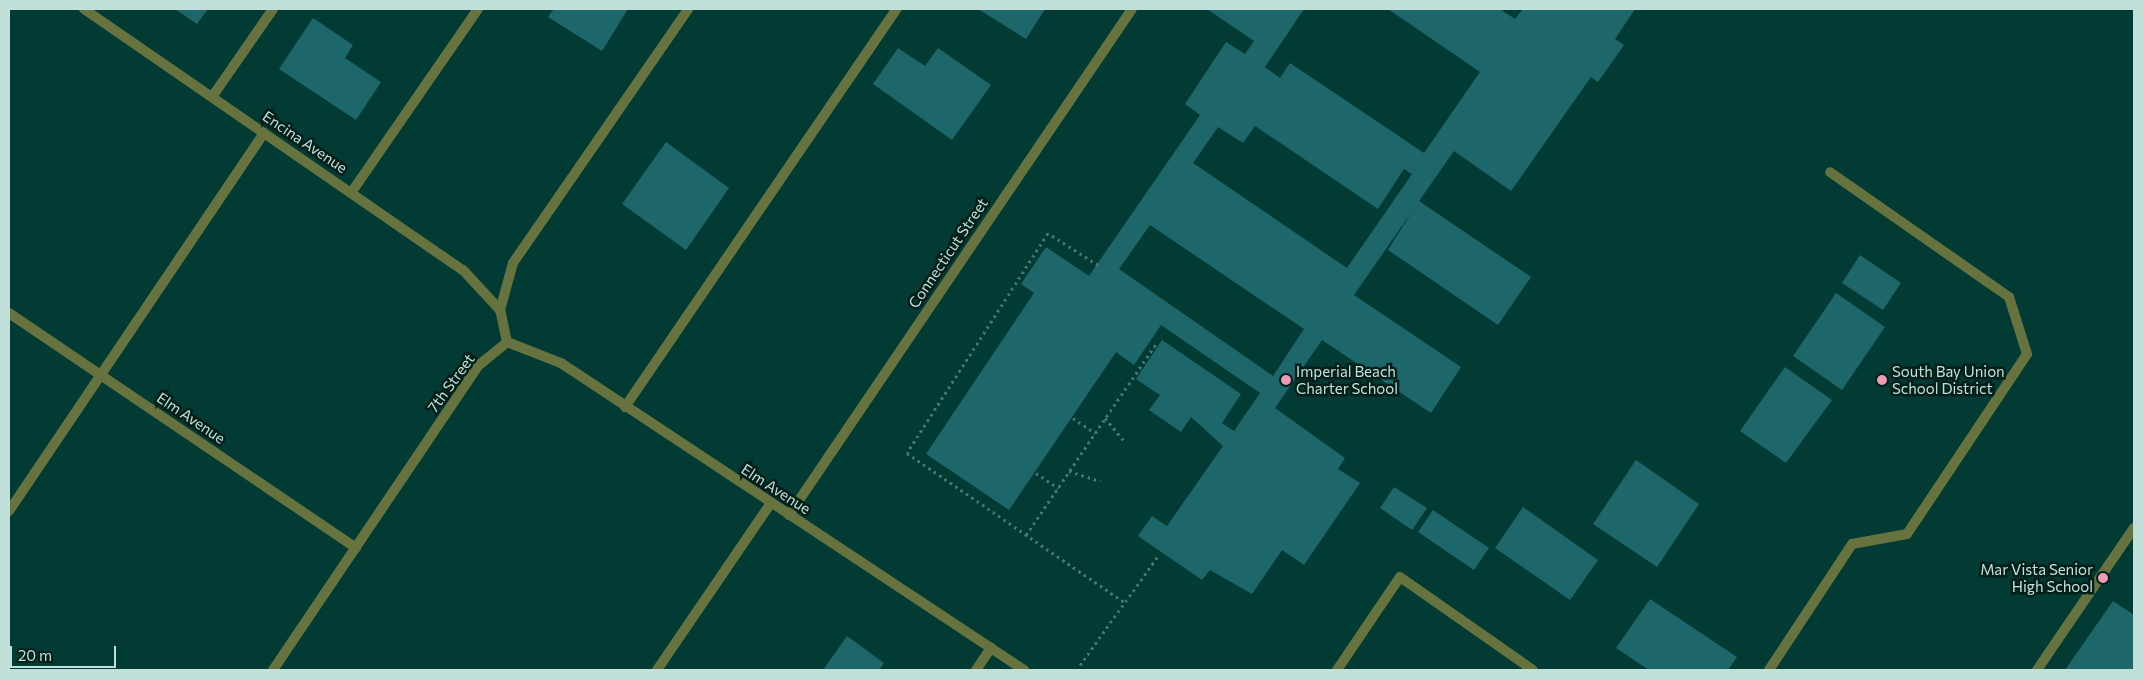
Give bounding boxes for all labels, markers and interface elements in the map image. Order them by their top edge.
street label: Encina Avenue [259,107,351,177]
street label: Connecticut Street [904,195,992,311]
street label: 7th Street [424,350,478,416]
place label: Imperial Beach Charter School [1296,362,1398,397]
place label: South Bay Union School District [1892,362,2005,397]
marker: Imperial Beach Charter School [1280,374,1292,386]
marker: South Bay Union School District [1876,374,1888,386]
street label: Elm Avenue [153,389,229,447]
street label: Elm Avenue [738,460,814,518]
place label: Mar Vista Senior High School [1980,560,2093,595]
marker: Mar Vista Senior High School [2097,572,2109,584]
scale bar [12,636,119,668]
text: 20 m [18,646,52,664]

